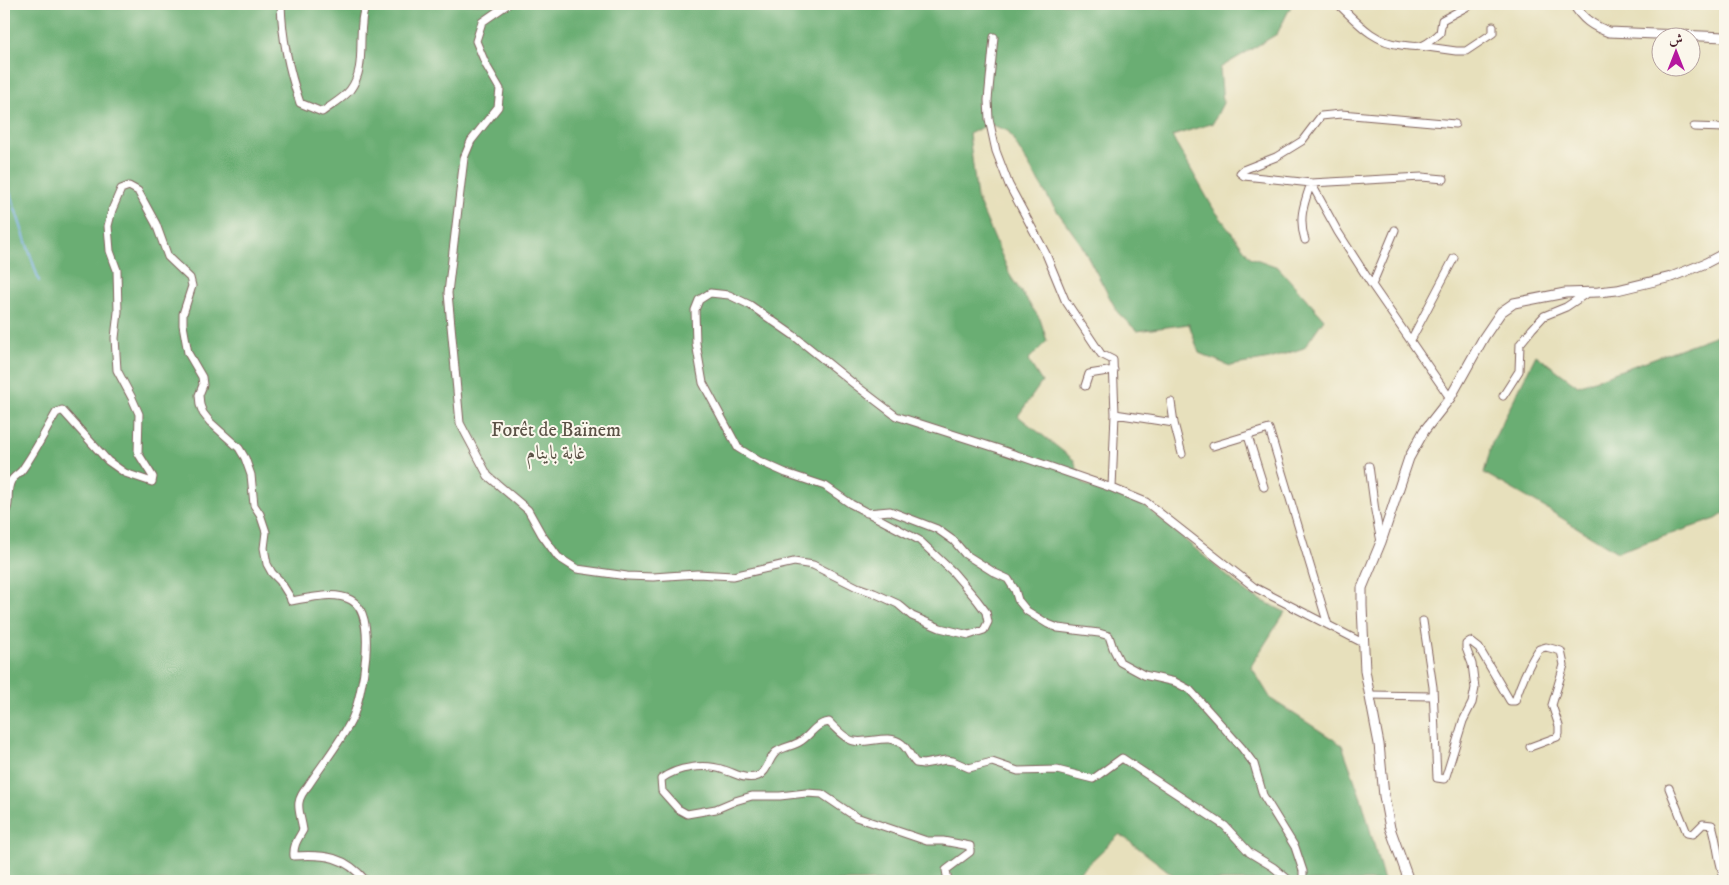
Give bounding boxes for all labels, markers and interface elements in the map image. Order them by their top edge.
north arrow [1652,28,1702,78]
text: ش [1669,31,1683,49]
park label: Forêt de Baïnem غابة باينام [491,418,621,470]

